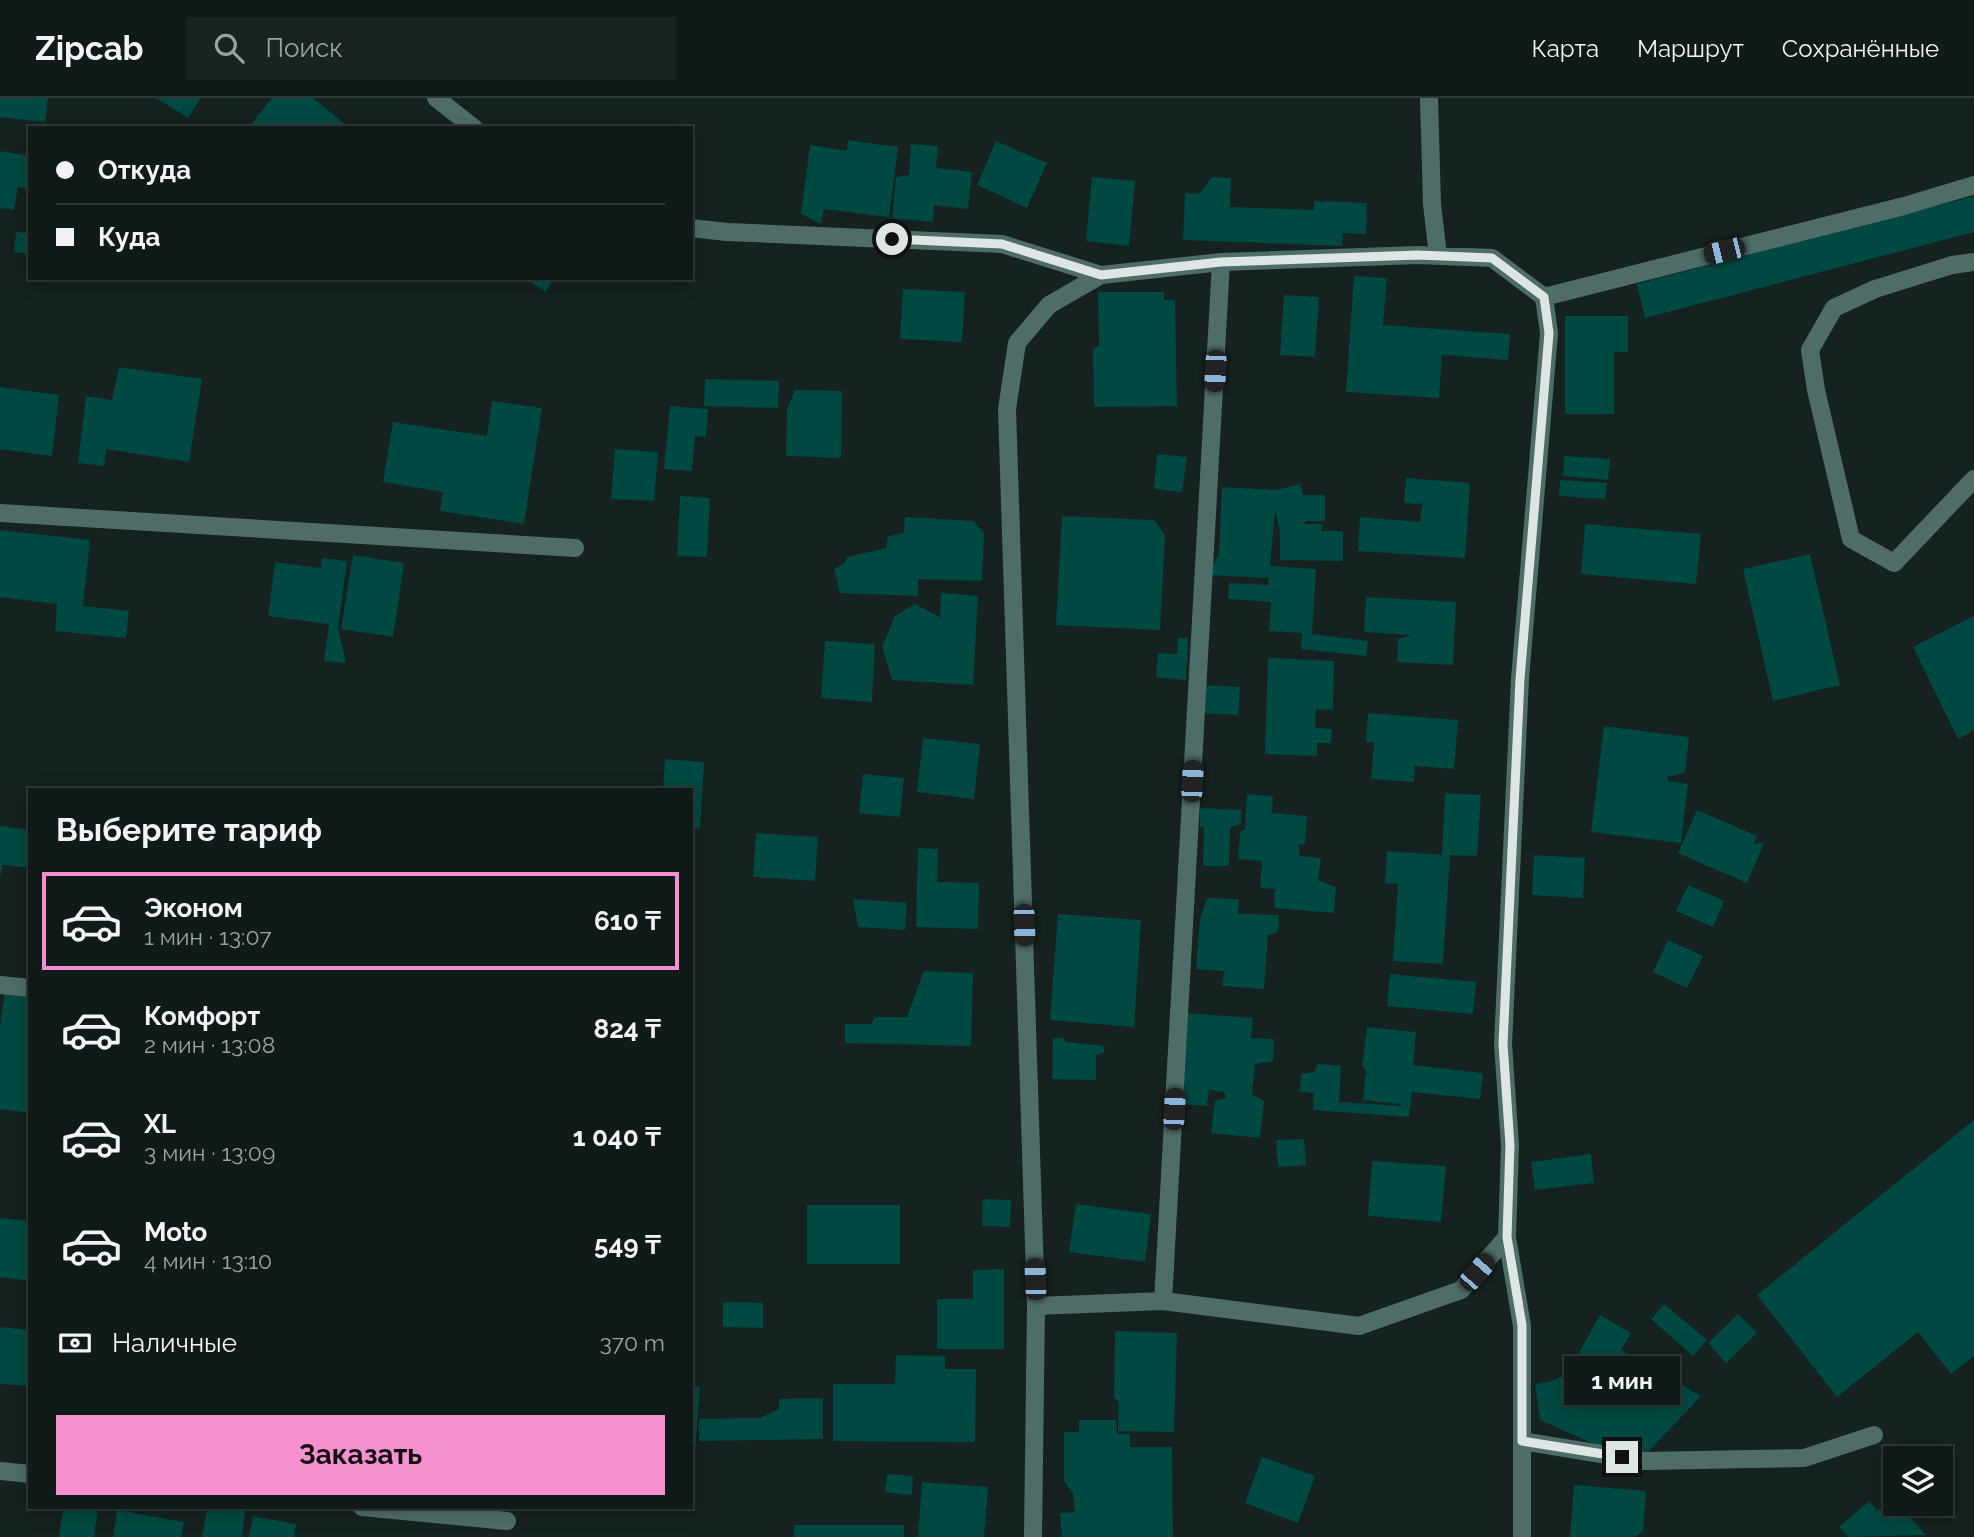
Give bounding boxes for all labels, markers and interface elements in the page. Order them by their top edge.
search box [186,17,676,80]
text: Zipcab [35,29,144,68]
icon: search [210,29,248,67]
text: Поиск [266,33,343,63]
text: Карта [1531,34,1599,63]
text: Маршрут [1637,34,1744,63]
text: Сохранённые [1782,34,1939,63]
text: Откуда [98,155,191,185]
text: Куда [98,222,161,252]
route start [876,223,908,255]
car [1702,236,1747,266]
car [1204,349,1227,393]
car [1181,759,1204,803]
text: Выберите тариф [56,811,322,848]
icon: car [60,890,123,953]
text: Эконом [144,893,243,923]
car [1013,904,1036,946]
text: 610 ₸ [594,906,661,936]
text: 1 мин · 13:07 [144,923,272,950]
icon: car [60,998,123,1061]
text: Комфорт [144,1001,260,1031]
text: 824 ₸ [593,1014,661,1044]
text: 2 мин · 13:08 [144,1031,275,1058]
car [1163,1087,1186,1131]
icon: car [60,1106,123,1169]
text: XL [144,1109,176,1139]
text: 1 040 ₸ [573,1122,661,1152]
text: 3 мин · 13:09 [144,1139,275,1166]
icon: car [60,1214,123,1277]
text: Moto [144,1217,207,1247]
text: 549 ₸ [594,1230,661,1260]
text: 4 мин · 13:10 [144,1247,272,1274]
car [1456,1249,1499,1295]
car [1024,1258,1047,1300]
icon: cash [56,1324,94,1362]
text: Наличные [112,1328,237,1358]
text: 370 m [600,1329,665,1356]
callout: 1 мин [1564,1356,1680,1404]
text: 1 мин [1591,1367,1653,1394]
button: Заказать [56,1415,665,1495]
route end [1606,1441,1638,1473]
map controls [1883,1446,1953,1516]
button: layers [1883,1446,1953,1516]

